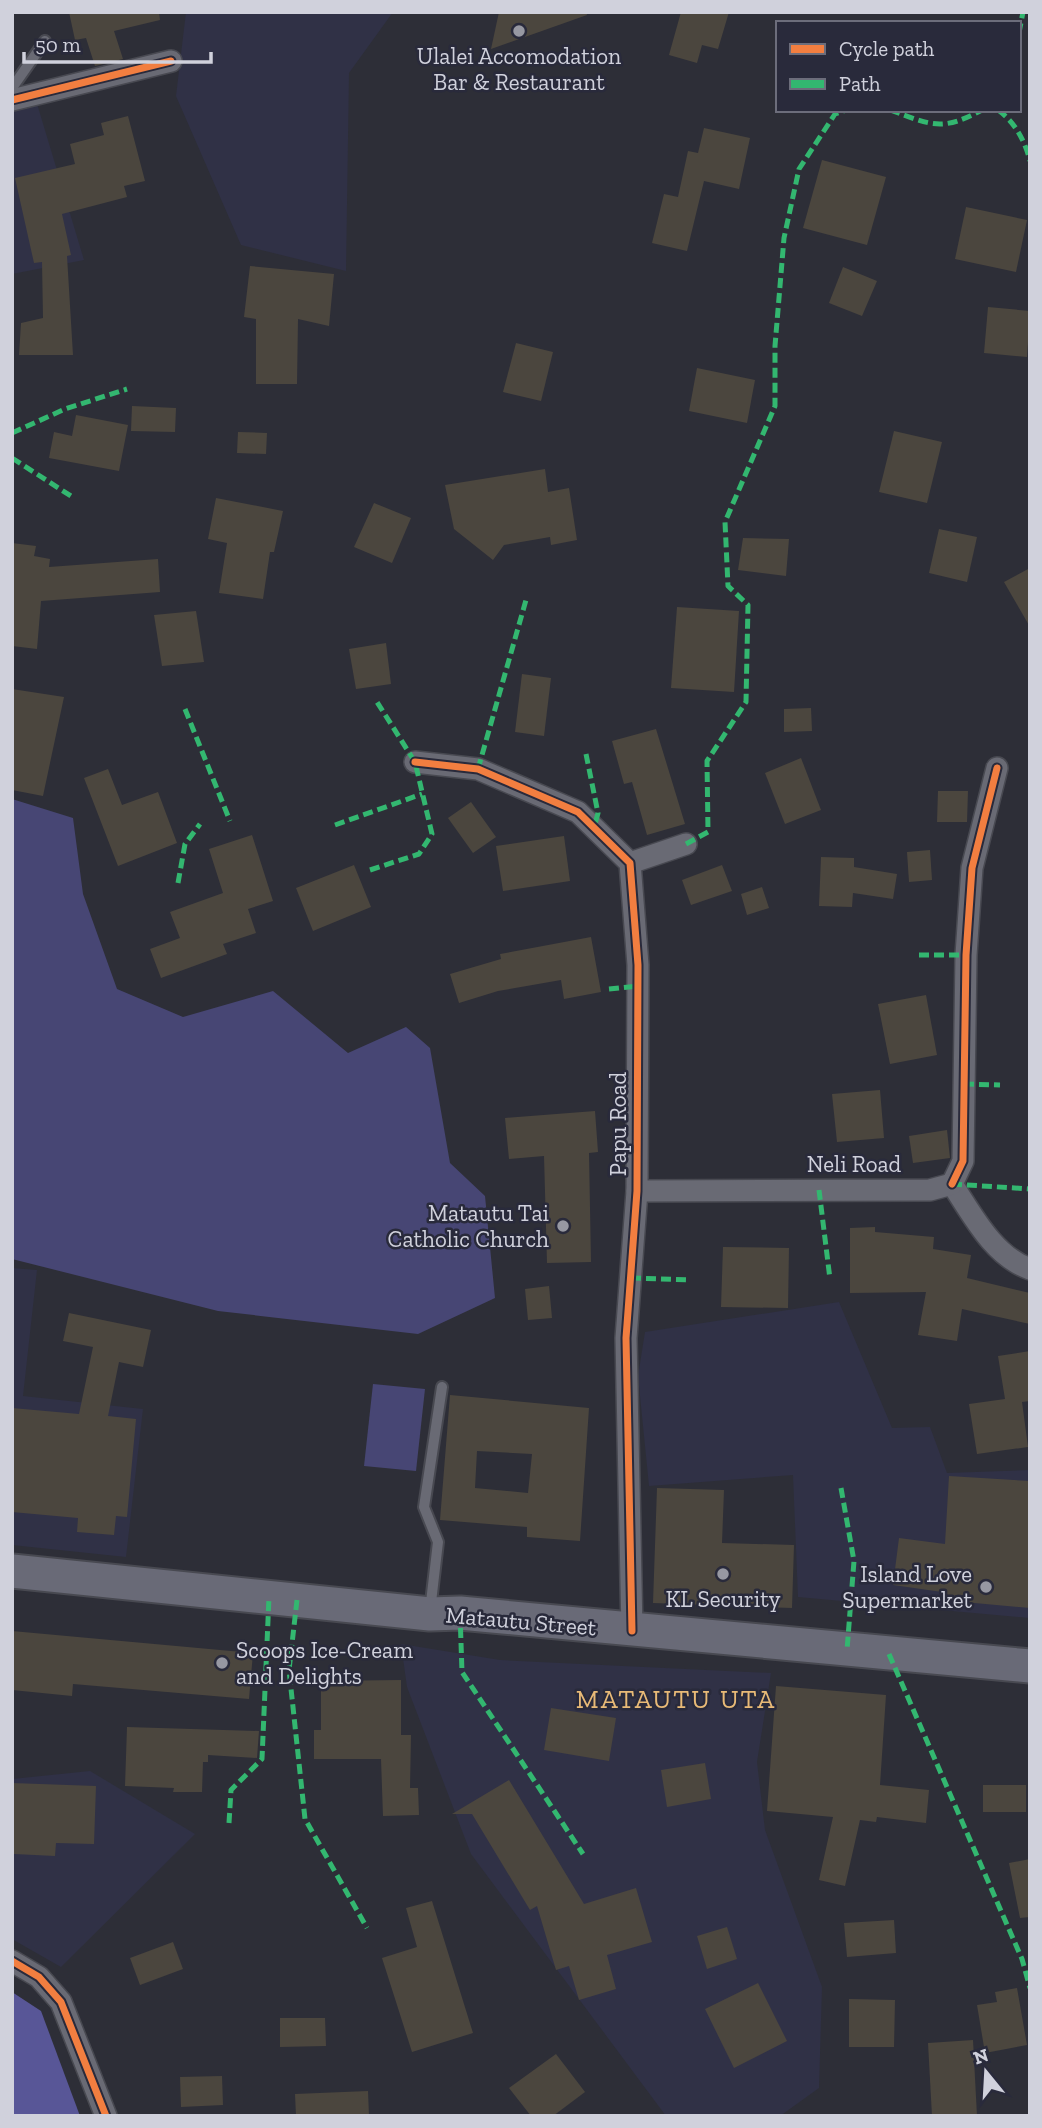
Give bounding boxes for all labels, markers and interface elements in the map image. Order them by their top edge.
scale bar [24,21,212,65]
legend [776,21,1021,112]
marker: Ulalei Accomodation Bar & Restaurant [511,23,527,39]
text: 50 m [35,32,81,57]
text: Cycle path [839,36,934,61]
place label: Ulalei Accomodation Bar & Restaurant [417,42,621,96]
text: Path [839,71,881,96]
street label: Papu Road [604,1071,632,1176]
street label: Neli Road [807,1150,902,1178]
place label: Matautu Tai Catholic Church [388,1199,549,1253]
marker: Matautu Tai Catholic Church [555,1218,571,1234]
place label: Island Love Supermarket [842,1560,972,1614]
marker: KL Security [715,1566,731,1582]
marker: Island Love Supermarket [978,1579,994,1595]
place label: KL Security [666,1585,781,1613]
street label: Matautu Street [445,1600,598,1642]
place label: Scoops Ice-Cream and Delights [236,1636,413,1690]
marker: Scoops Ice-Cream and Delights [214,1655,230,1671]
district label: MATAUTU UTA [576,1683,776,1715]
north arrow [951,2037,1021,2107]
text: N [970,2043,991,2069]

